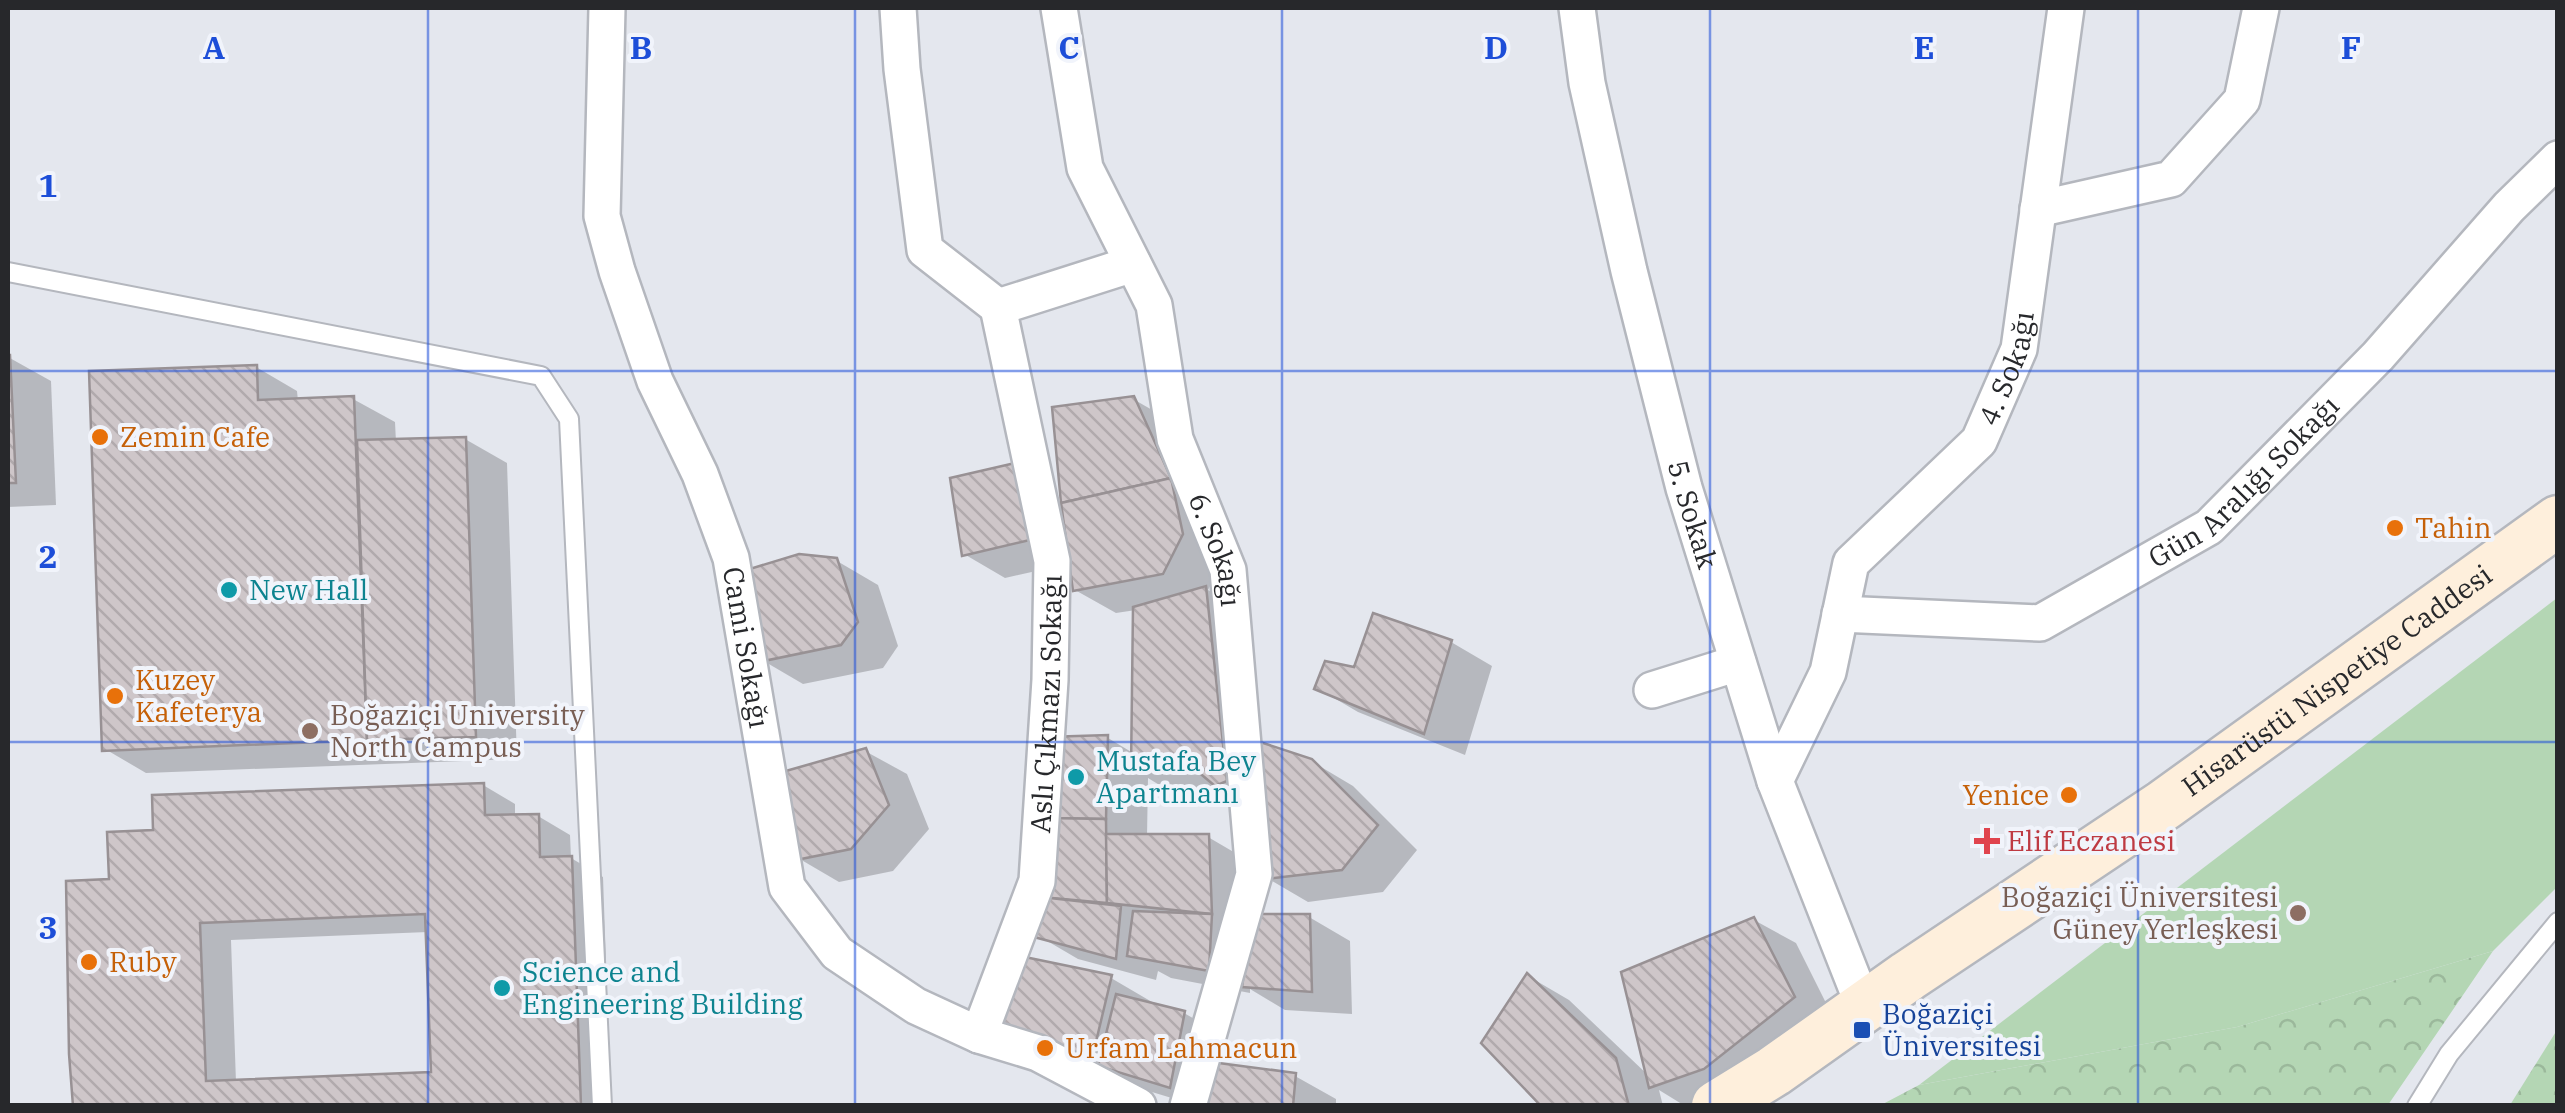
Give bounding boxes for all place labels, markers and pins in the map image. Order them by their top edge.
place label: Zemin Cafe [120,418,270,455]
marker: Zemin Cafe [89,426,111,448]
place label: Tahin [2415,509,2492,546]
marker: Tahin [2384,517,2406,539]
place label: New Hall [249,571,368,608]
marker: New Hall [218,579,240,601]
place label: Kuzey Kafeterya [135,661,262,730]
marker: Kuzey Kafeterya [104,685,126,707]
place label: Boğaziçi University North Campus [330,696,585,765]
marker: Boğaziçi University North Campus [299,720,321,742]
place label: Mustafa Bey Apartmanı [1096,742,1256,811]
marker: Mustafa Bey Apartmanı [1065,766,1087,788]
place label: Yenice [1962,776,2049,813]
marker: Yenice [2058,784,2080,806]
place label: Elif Eczanesi [2007,822,2175,859]
marker: Elif Eczanesi [1976,830,1998,852]
place label: Boğaziçi Üniversitesi Güney Yerleşkesi [2001,878,2278,947]
marker: Boğaziçi Üniversitesi Güney Yerleşkesi [2287,902,2309,924]
place label: Ruby [109,943,177,980]
marker: Ruby [78,951,100,973]
place label: Science and Engineering Building [522,953,803,1022]
marker: Science and Engineering Building [491,977,513,999]
place label: Boğaziçi Üniversitesi [1882,995,2041,1064]
marker: Boğaziçi Üniversitesi [1851,1019,1873,1041]
place label: Urfam Lahmacun [1065,1029,1298,1066]
marker: Urfam Lahmacun [1034,1037,1056,1059]

